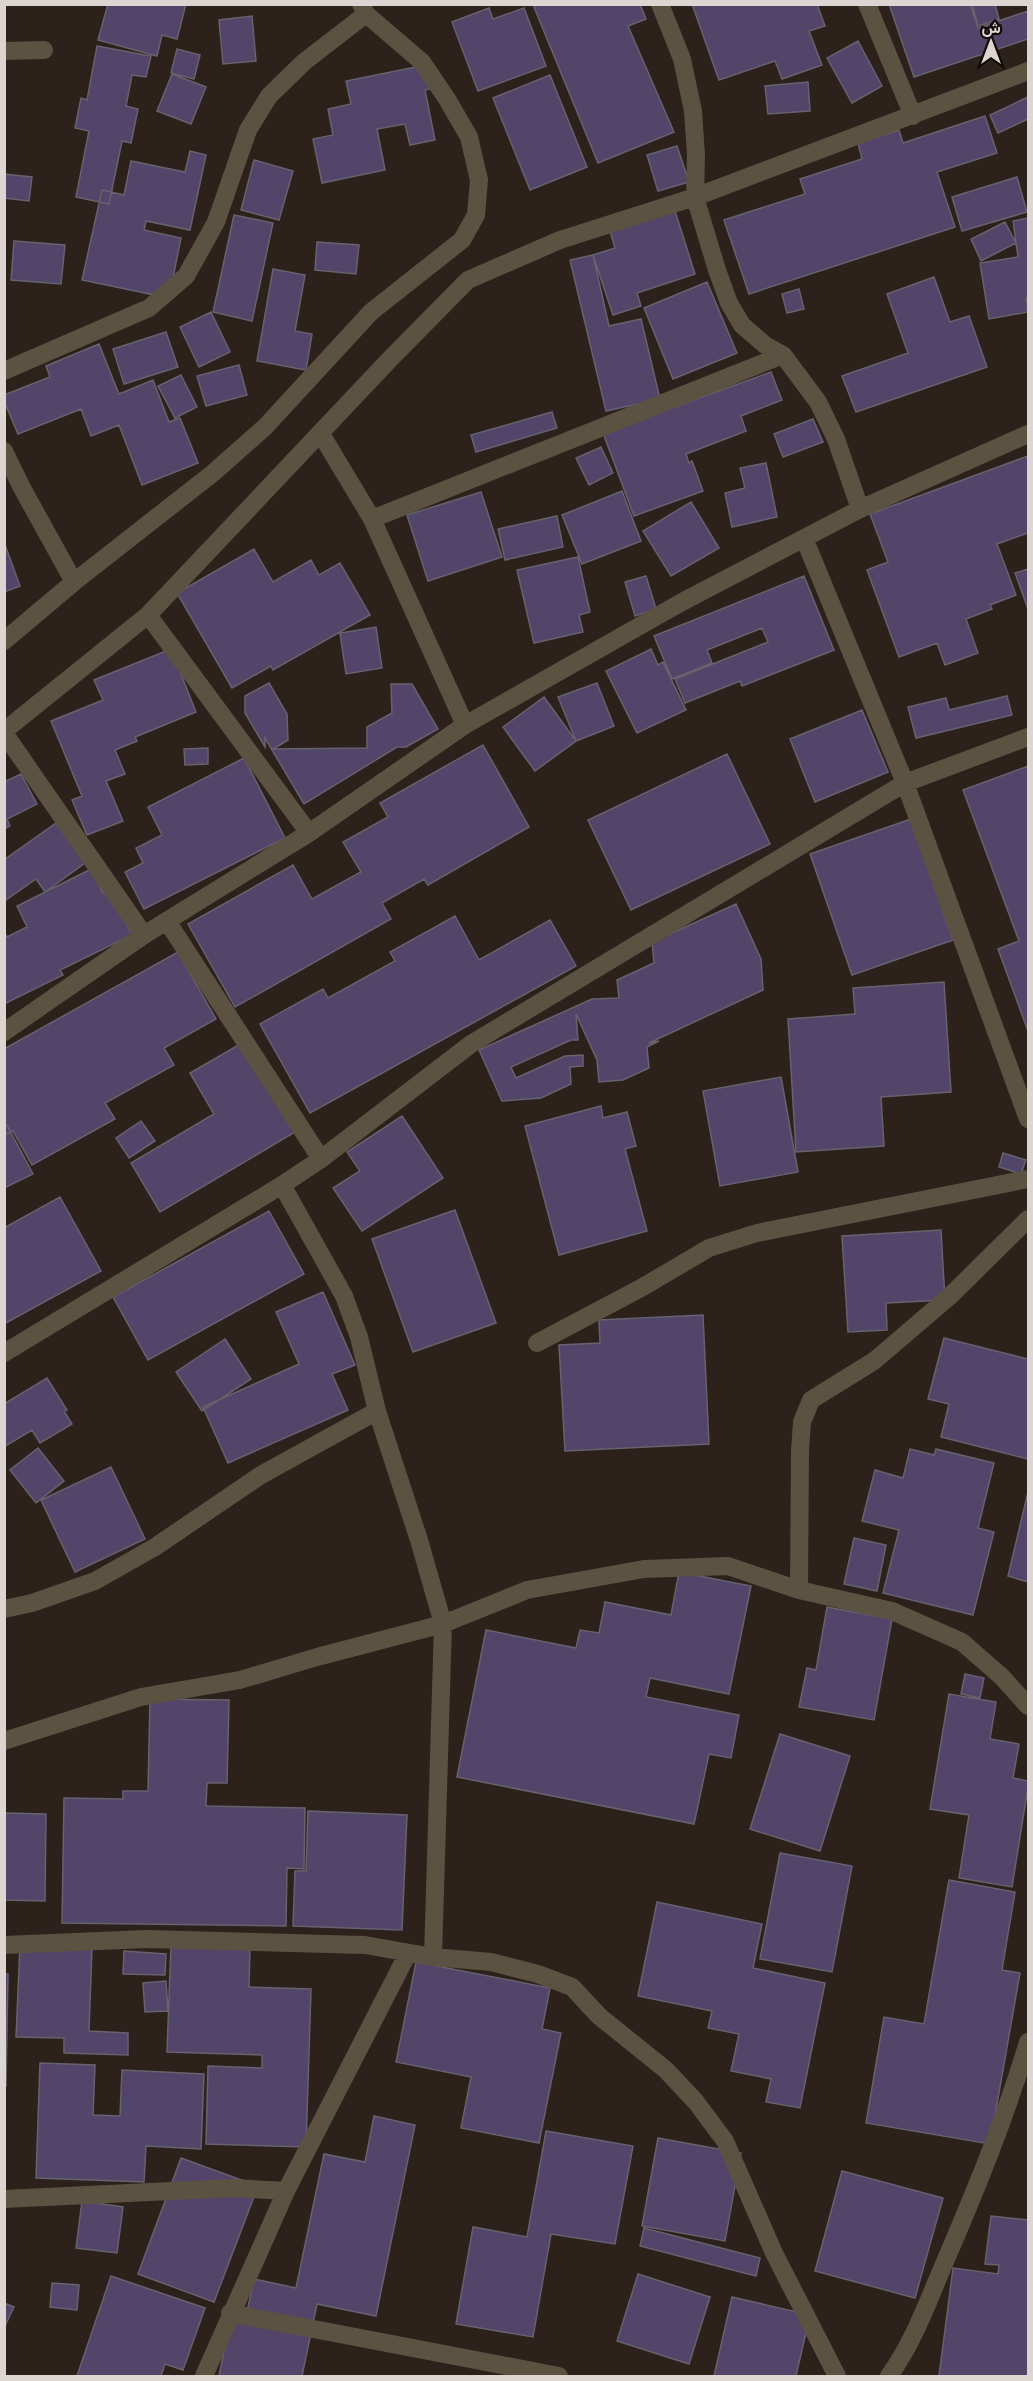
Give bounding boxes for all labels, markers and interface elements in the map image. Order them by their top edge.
north arrow [961,12,1021,72]
text: ش [981,18,1001,37]

